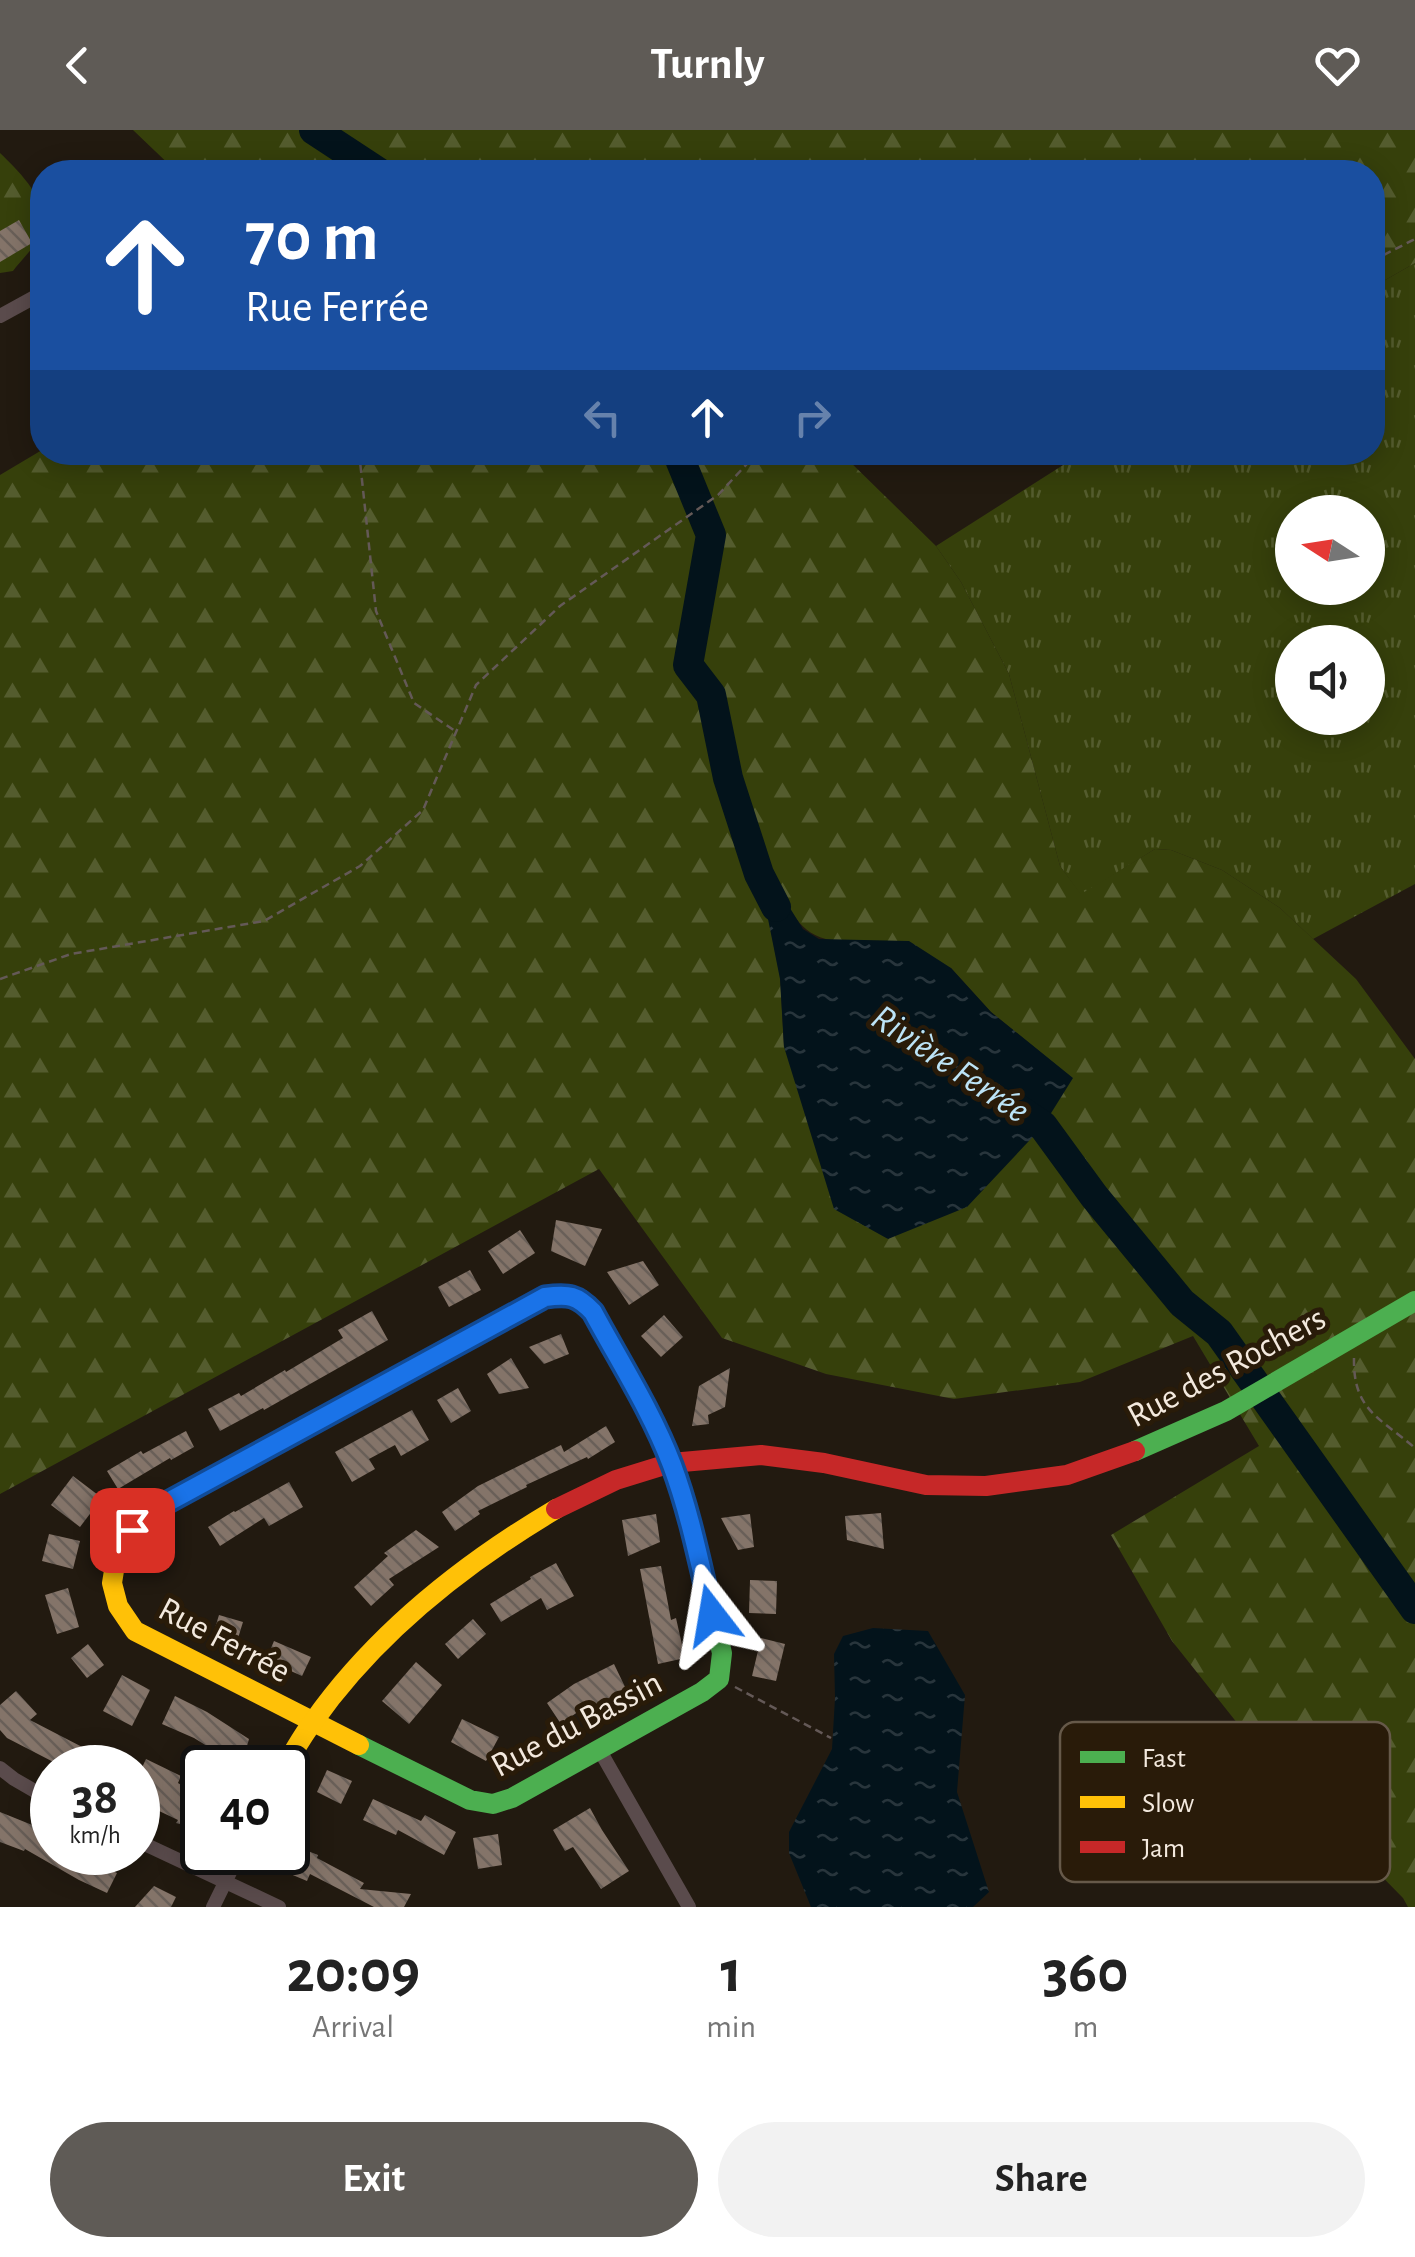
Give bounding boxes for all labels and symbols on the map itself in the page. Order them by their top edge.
north arrow [1275,495,1385,605]
water label: Rivière Ferrée [864,998,1035,1131]
street label: Rue des Rochers [1122,1300,1332,1434]
pin [90,1488,175,1573]
position arrow [660,1563,764,1667]
street label: Rue Ferrée [153,1591,296,1689]
street label: Rue du Bassin [486,1665,668,1784]
legend [1060,1722,1390,1882]
speed limit sign: 40 [180,1745,310,1875]
text: Fast [1142,1745,1186,1773]
text: Slow [1142,1790,1194,1818]
text: Jam [1142,1835,1185,1863]

